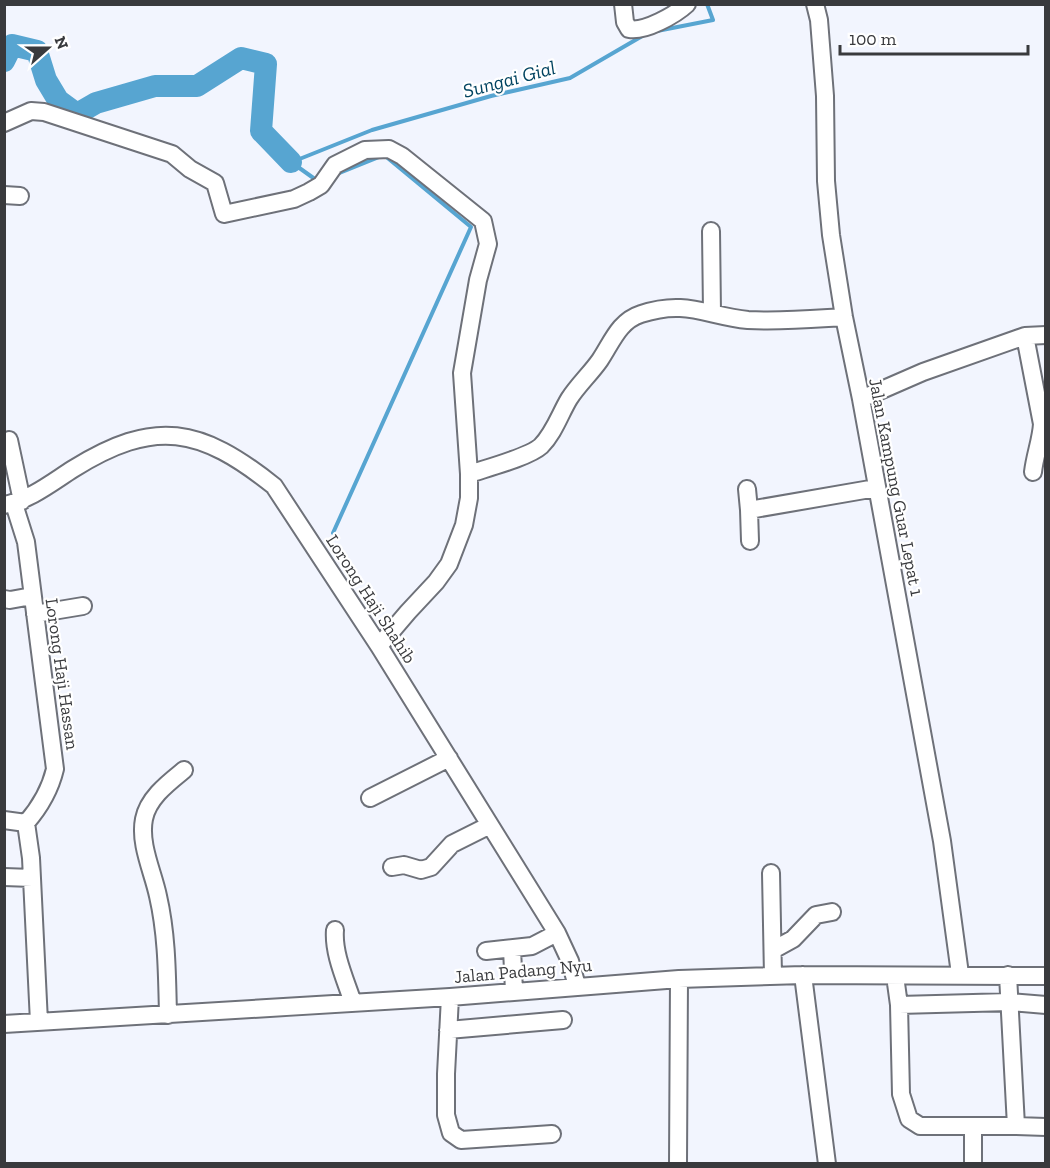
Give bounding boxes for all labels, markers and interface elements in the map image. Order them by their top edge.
north arrow [18,18,78,78]
scale bar [840,18,1028,56]
text: 100 m [849,28,897,50]
text: N [50,34,73,52]
water label: Sungai Gial [460,55,558,103]
street label: Jalan Kampung Guar Lepat 1 [864,376,928,598]
street label: Lorong Haji Shahib [321,531,421,667]
street label: Lorong Haji Hassan [40,597,84,752]
street label: Jalan Padang Nyu [453,954,593,988]

